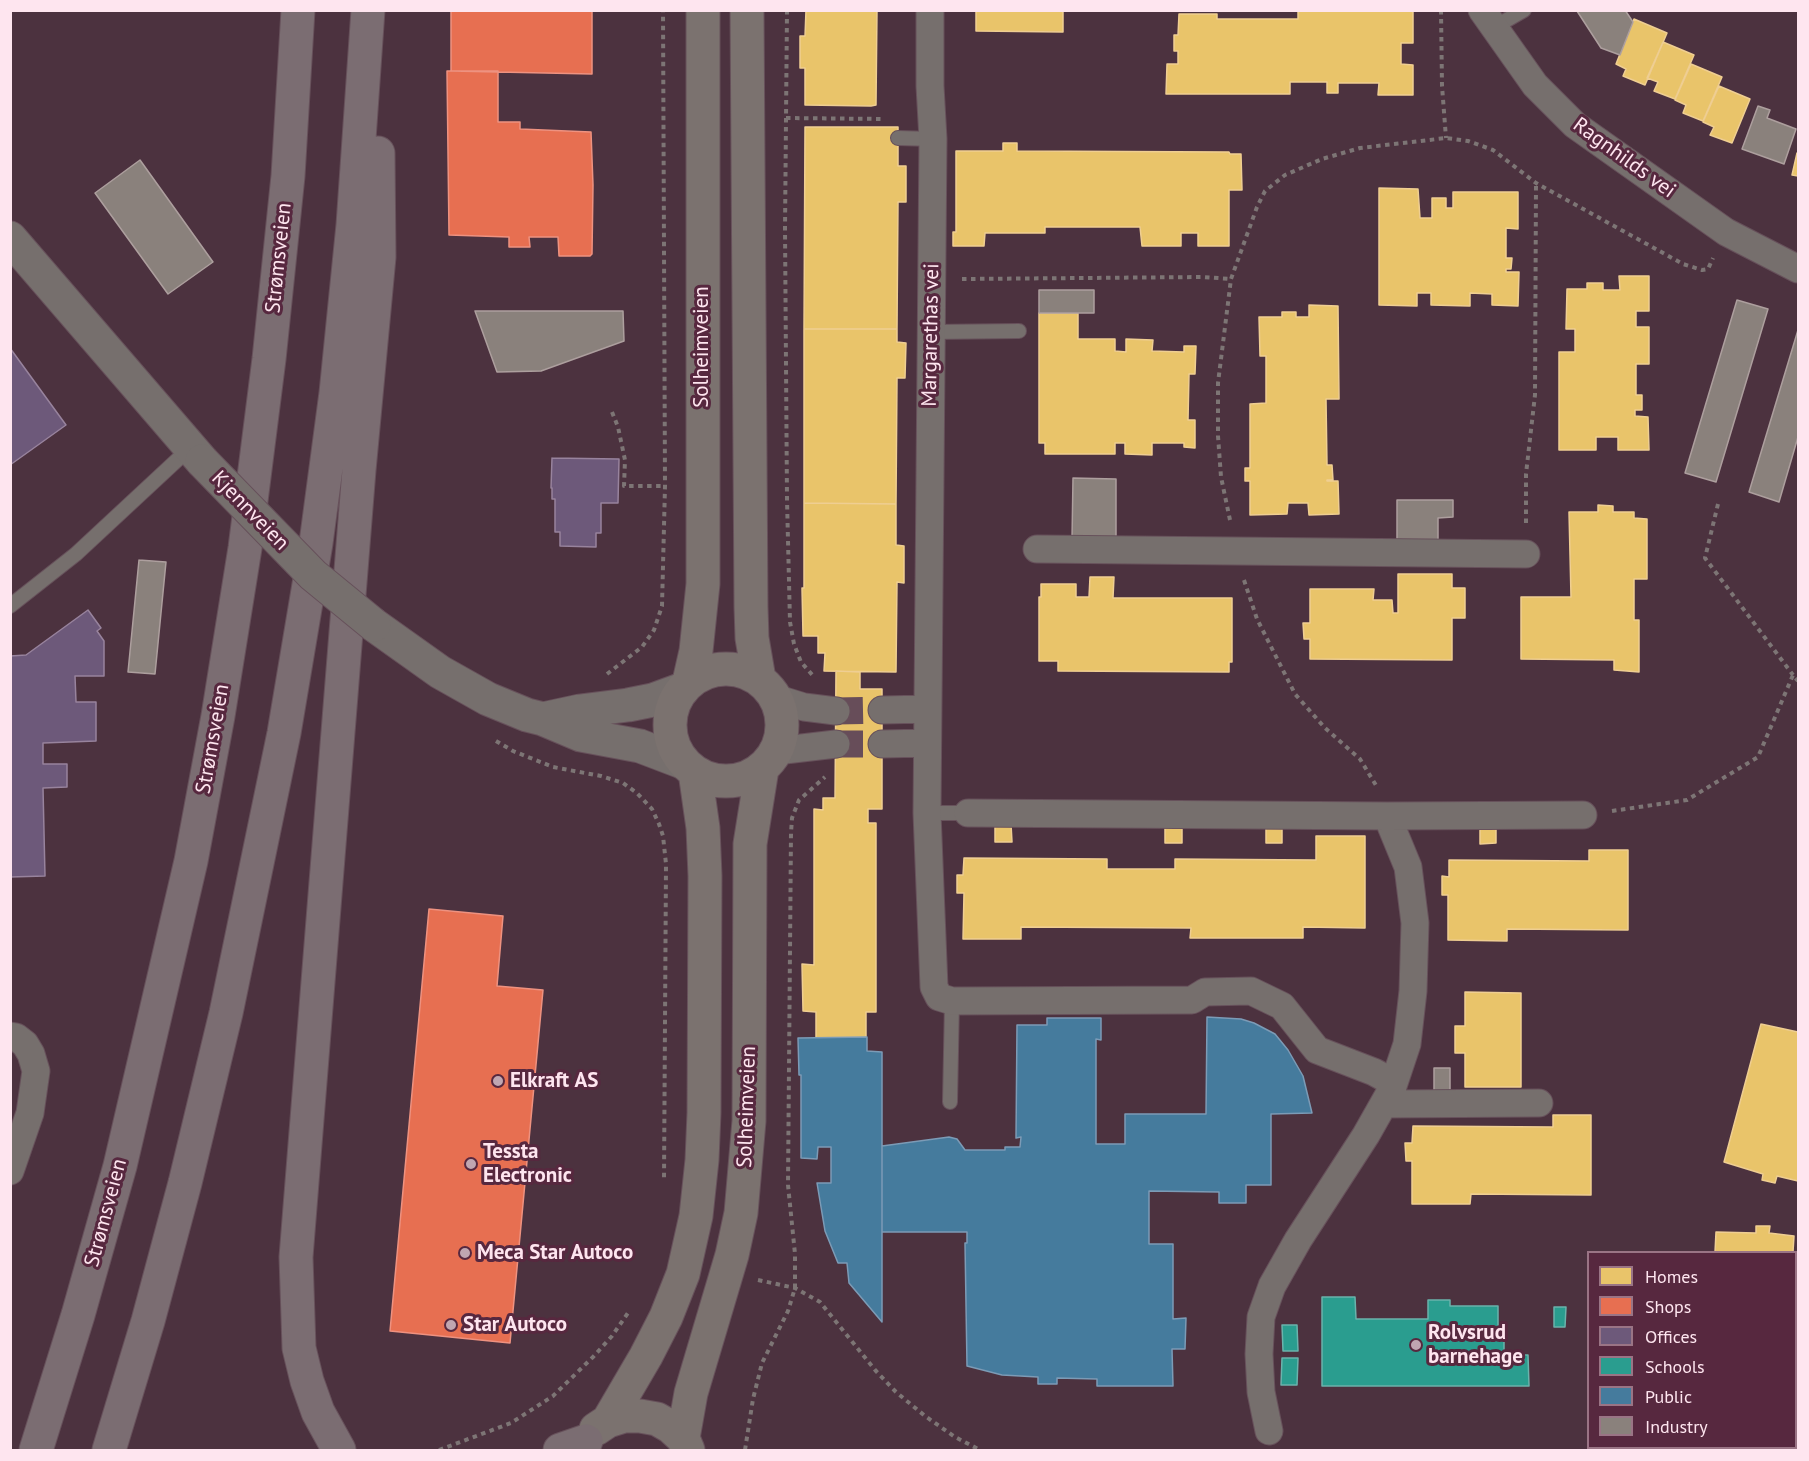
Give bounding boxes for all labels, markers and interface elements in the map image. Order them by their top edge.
street label: Ragnhilds vei [1568,112,1680,204]
street label: Strømsveien [261,202,297,314]
street label: Margarethas vei [917,263,945,407]
street label: Solheimveien [689,286,715,408]
street label: Kjennveien [206,466,294,556]
street label: Strømsveien [191,682,235,796]
street label: Solheimveien [732,1046,762,1168]
place label: Elkraft AS [510,1068,598,1094]
marker: Elkraft AS [491,1074,505,1088]
place label: Tessta Electronic [483,1139,572,1189]
street label: Strømsveien [79,1156,133,1270]
marker: Tessta Electronic [464,1157,478,1171]
place label: Meca Star Autoco [477,1240,633,1266]
marker: Meca Star Autoco [458,1246,472,1260]
legend [1587,1251,1797,1449]
text: Homes [1645,1265,1698,1288]
text: Shops [1645,1295,1691,1318]
place label: Star Autoco [463,1312,567,1338]
marker: Star Autoco [444,1318,458,1332]
place label: Rolvsrud barnehage [1428,1320,1523,1370]
text: Offices [1645,1325,1697,1348]
marker: Rolvsrud barnehage [1409,1338,1423,1352]
text: Schools [1645,1355,1705,1378]
text: Public [1645,1385,1692,1408]
text: Industry [1645,1415,1708,1438]

